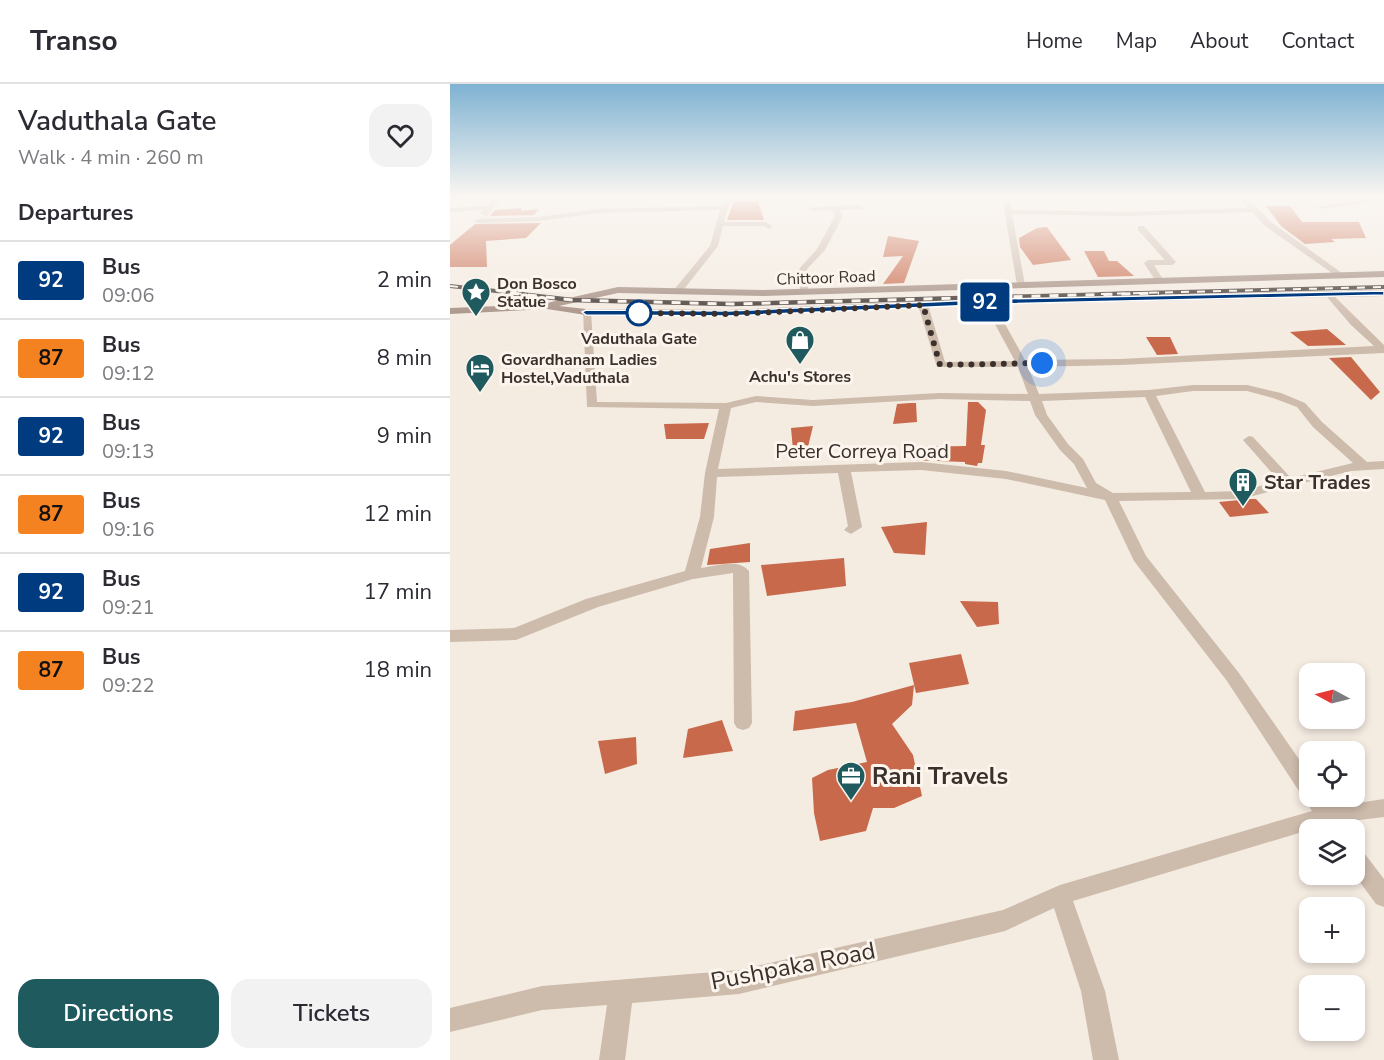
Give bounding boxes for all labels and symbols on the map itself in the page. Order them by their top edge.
street label: Chittoor Road [776,265,876,291]
place label: Don Bosco Statue [497,273,577,313]
place icon: Don Bosco Statue [460,276,492,318]
line badge: 92 [958,282,1012,322]
marker: Vaduthala Gate [626,300,652,326]
shop icon: Achu's Stores [784,324,816,366]
place label: Vaduthala Gate [580,328,697,350]
your location [1027,348,1057,378]
place label: Govardhanam Ladies Hostel,Vaduthala [501,349,657,389]
hotel icon: Govardhanam Ladies Hostel,Vaduthala [464,352,496,394]
place label: Achu's Stores [749,366,851,388]
street label: Peter Correya Road [775,438,949,465]
building icon: Star Trades [1227,466,1259,508]
place label: Star Trades [1264,469,1371,496]
north arrow [1299,663,1365,729]
office icon: Rani Travels [835,760,867,802]
place label: Rani Travels [872,760,1008,792]
street label: Pushpaka Road [708,934,878,998]

